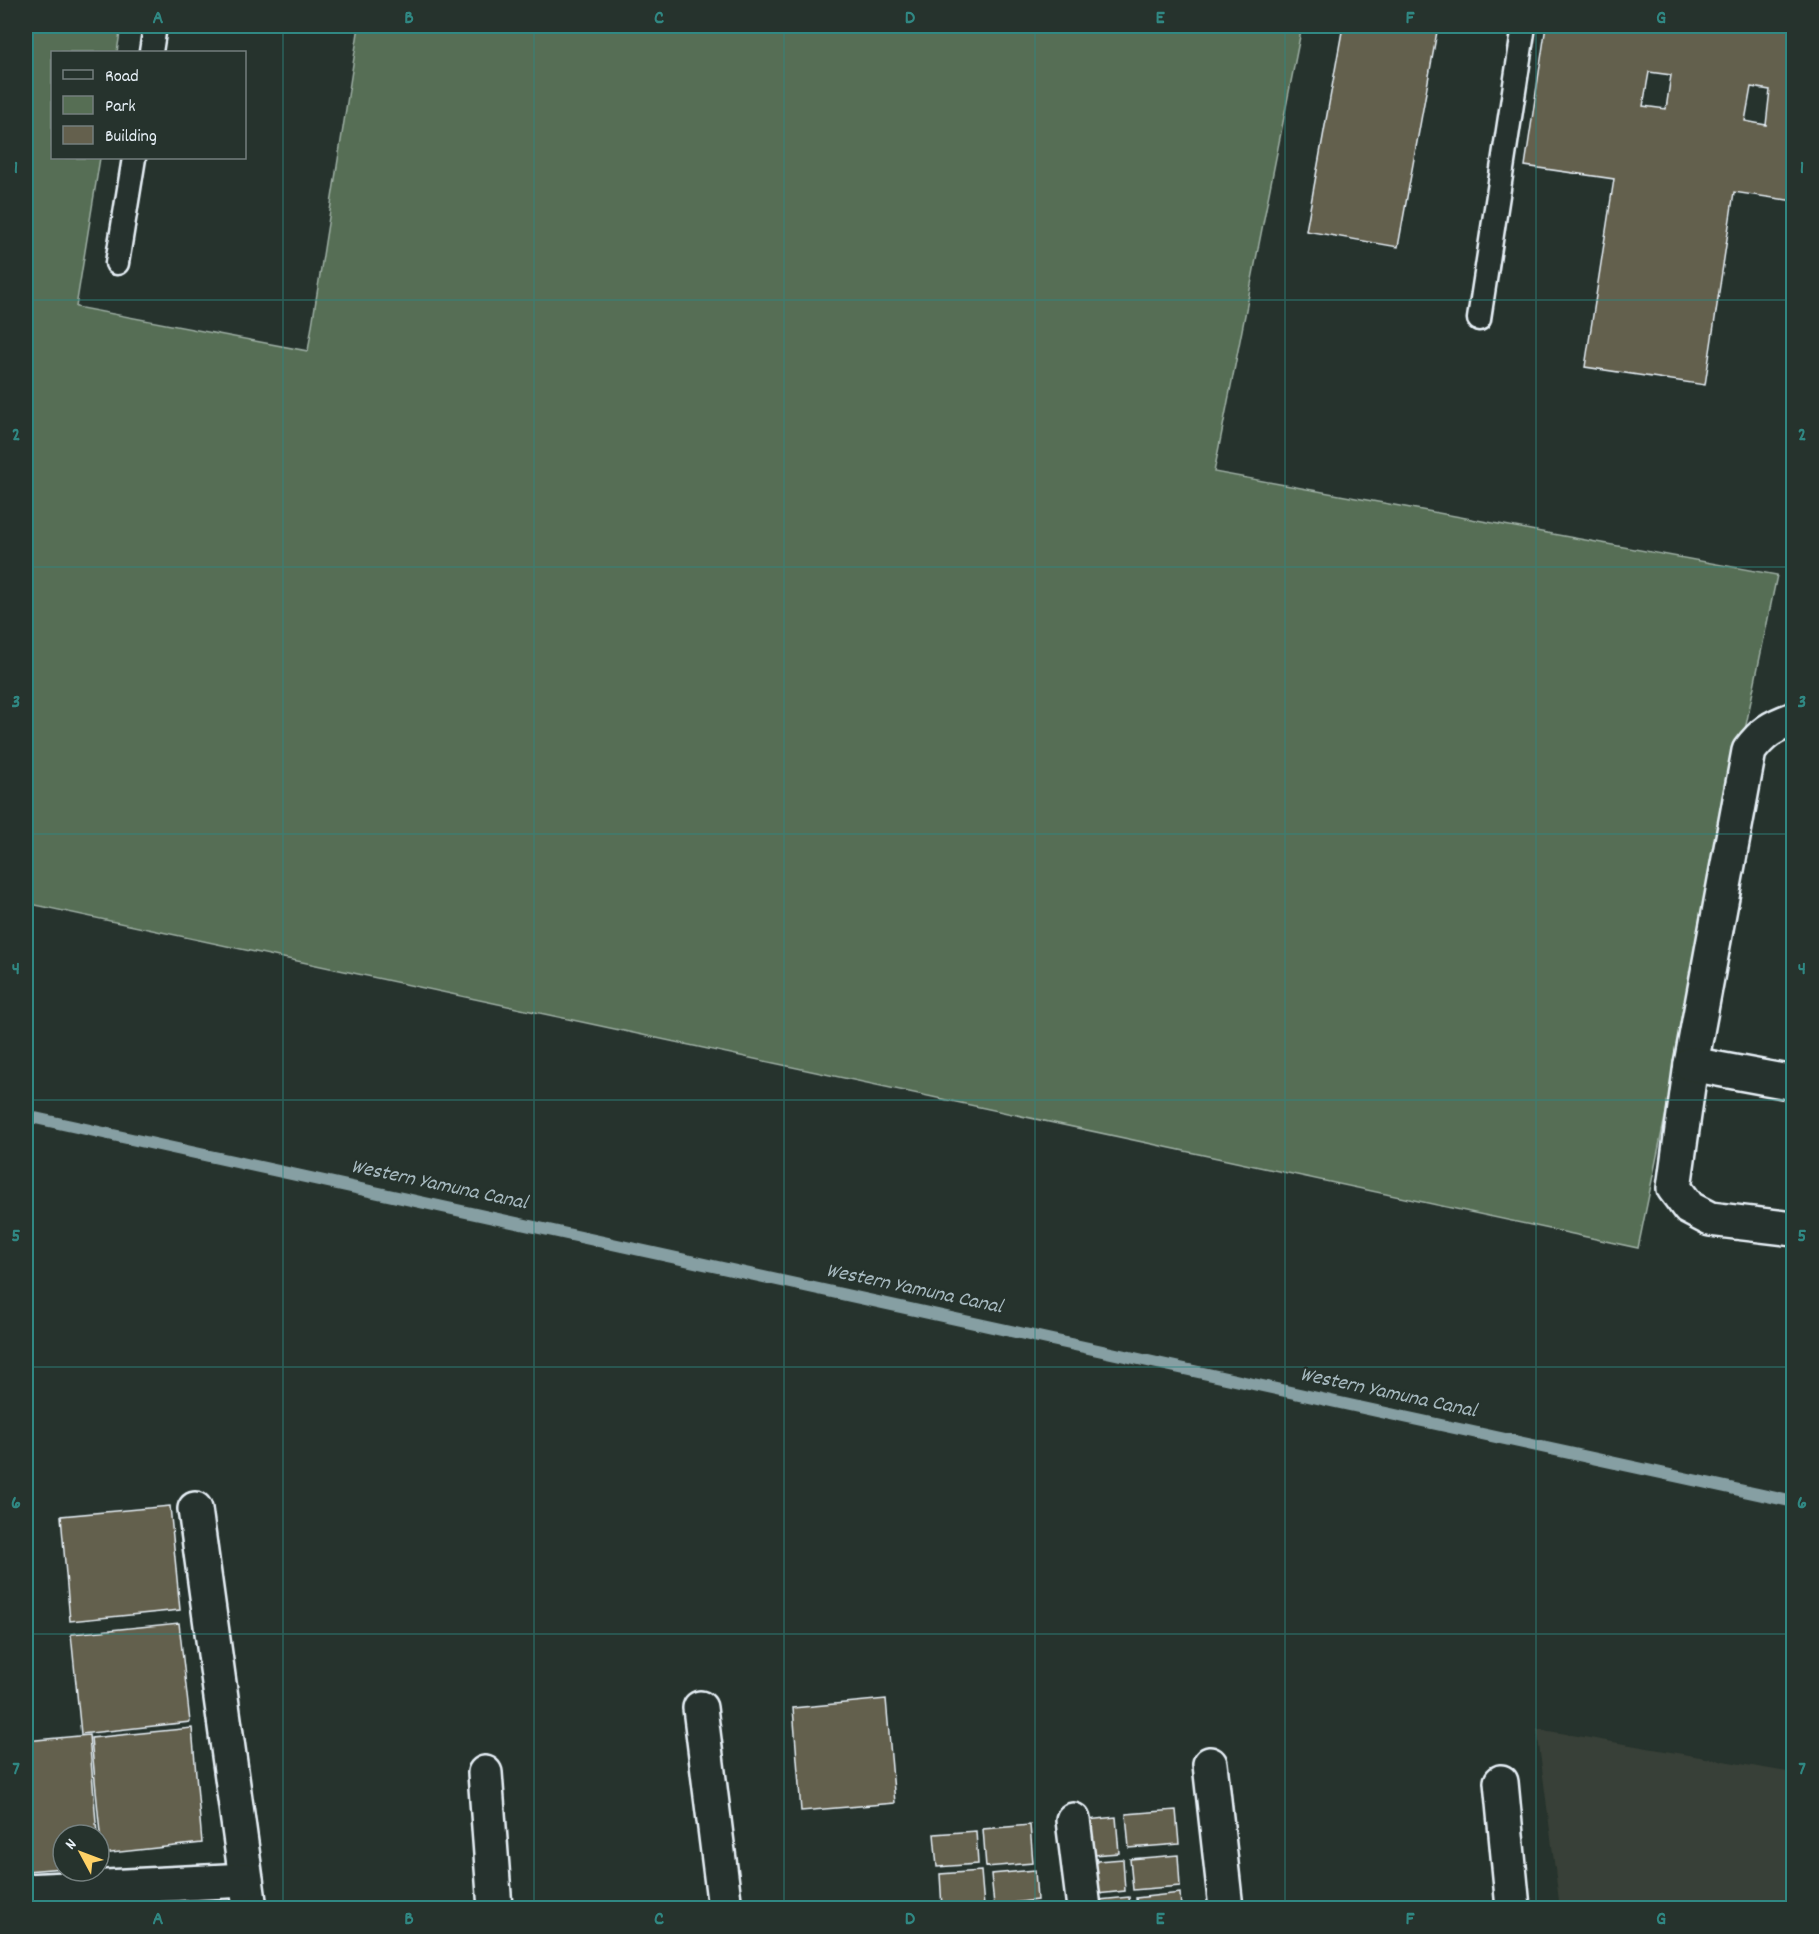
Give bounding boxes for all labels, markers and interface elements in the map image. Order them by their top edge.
text: A [153,5,164,33]
text: B [404,5,414,33]
text: C [654,5,664,33]
text: D [905,5,916,33]
text: E [1155,5,1165,33]
text: F [1406,5,1416,33]
text: G [1656,5,1666,33]
legend [51,51,246,159]
text: Road [105,65,139,90]
text: Park [105,95,136,120]
text: Building [105,125,157,150]
text: 1 [14,155,18,183]
text: 1 [1800,155,1804,183]
text: 2 [12,422,20,450]
text: 2 [1798,422,1806,450]
text: 3 [12,689,20,717]
text: 3 [1798,689,1806,717]
text: 4 [12,956,20,984]
text: 4 [1798,956,1806,984]
water label: Western Yamuna Canal [348,1153,532,1220]
text: 5 [11,1223,21,1251]
text: 5 [1797,1223,1807,1251]
water label: Western Yamuna Canal [823,1257,1007,1324]
water label: Western Yamuna Canal [1297,1361,1481,1428]
text: 6 [11,1490,21,1518]
text: 6 [1797,1490,1807,1518]
text: 7 [12,1756,20,1784]
text: 7 [1798,1756,1806,1784]
north arrow [51,1823,111,1883]
text: N [60,1834,83,1855]
text: A [153,1906,164,1934]
text: B [404,1906,414,1934]
text: C [654,1906,664,1934]
text: D [905,1906,916,1934]
text: E [1155,1906,1165,1934]
text: F [1406,1906,1416,1934]
text: G [1656,1906,1666,1934]

